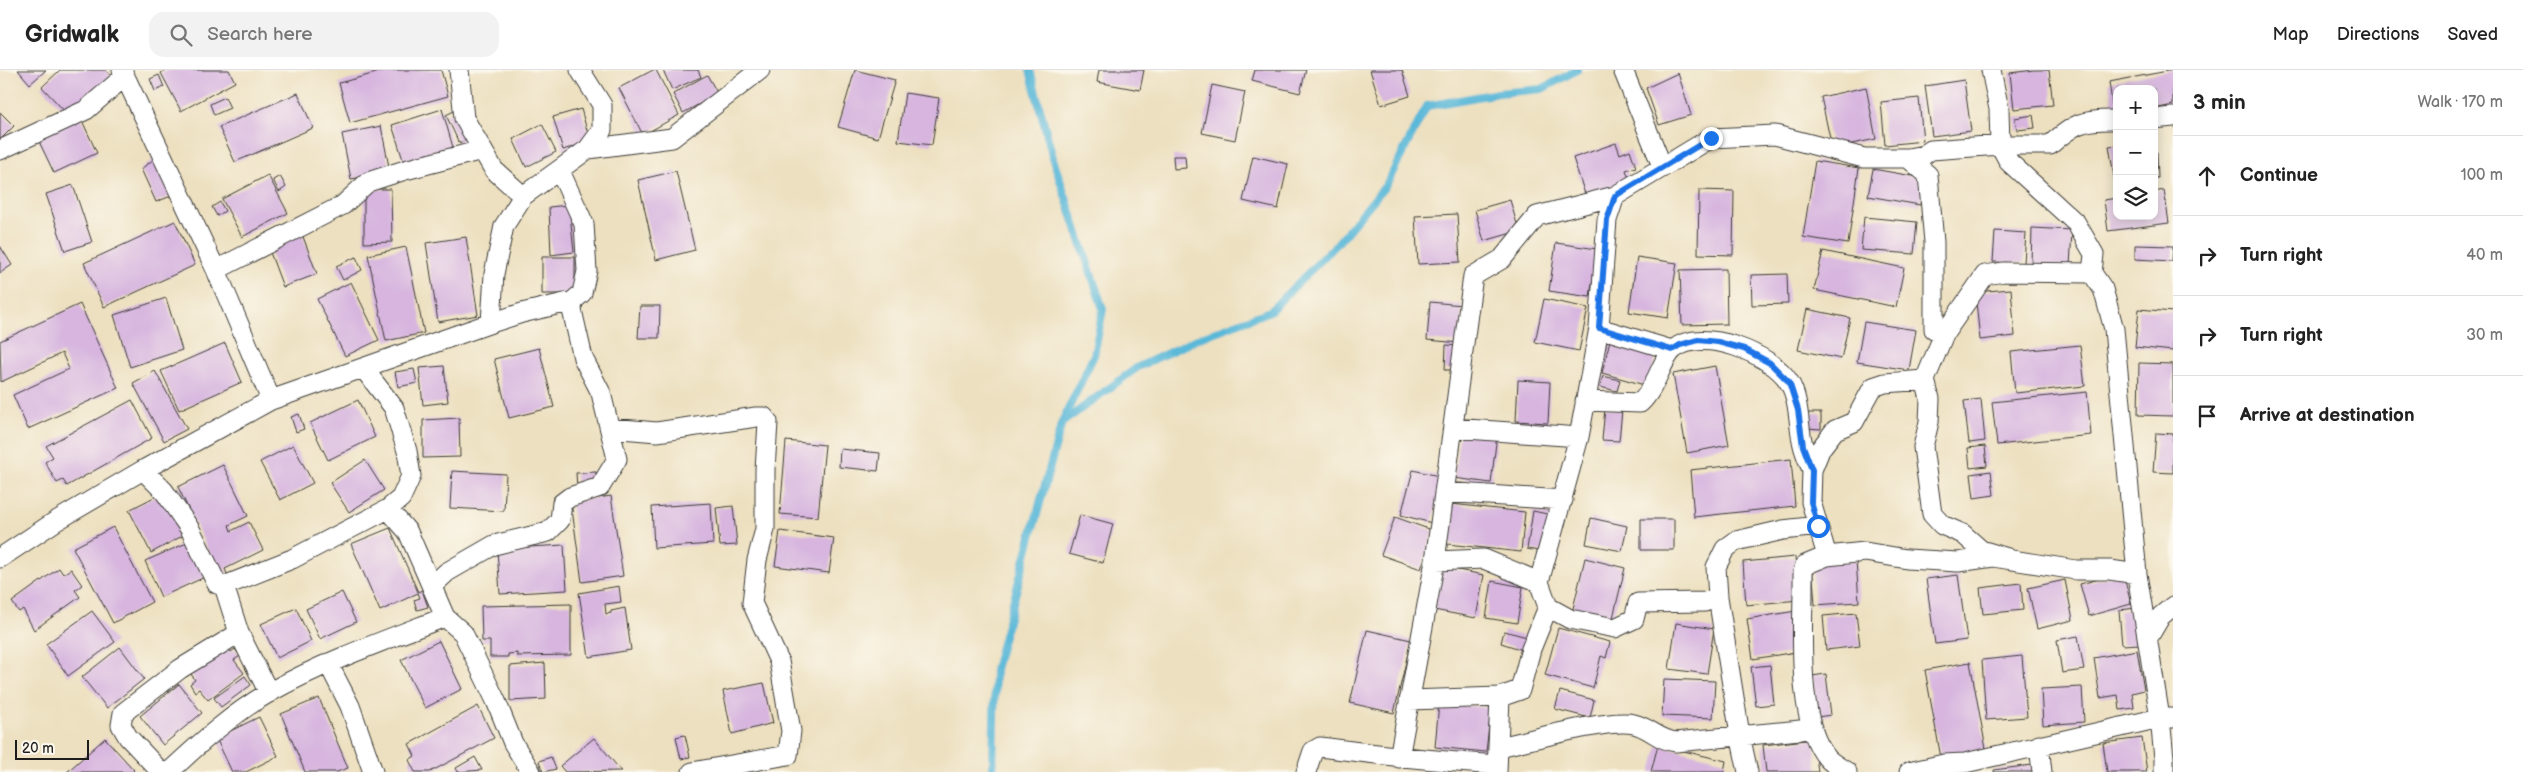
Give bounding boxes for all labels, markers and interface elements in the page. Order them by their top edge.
search box [149,12,499,57]
text: Gridwalk [25,20,119,49]
icon: search [167,21,195,49]
text: Search here [207,23,312,46]
text: Map [2273,24,2309,45]
text: Directions [2337,24,2419,45]
text: Saved [2447,24,2498,45]
map controls [2113,85,2158,220]
button: + [2113,85,2158,130]
text: 3 min [2193,90,2246,115]
text: Walk · 170 m [2417,93,2503,112]
route end [1700,127,1723,150]
button: − [2113,130,2158,175]
icon: ahead [2193,162,2221,190]
text: Continue [2240,164,2318,187]
text: 100 m [2460,166,2503,185]
button: layers [2113,175,2158,220]
icon: right [2193,242,2221,270]
text: Turn right [2240,244,2323,267]
text: 40 m [2466,246,2503,265]
icon: right [2193,322,2221,350]
text: Turn right [2240,324,2323,347]
text: 30 m [2466,326,2503,345]
icon: arrive [2193,402,2221,430]
text: Arrive at destination [2240,404,2415,427]
route start [1807,515,1830,538]
scale bar [15,737,89,760]
text: 20 m [22,740,54,757]

